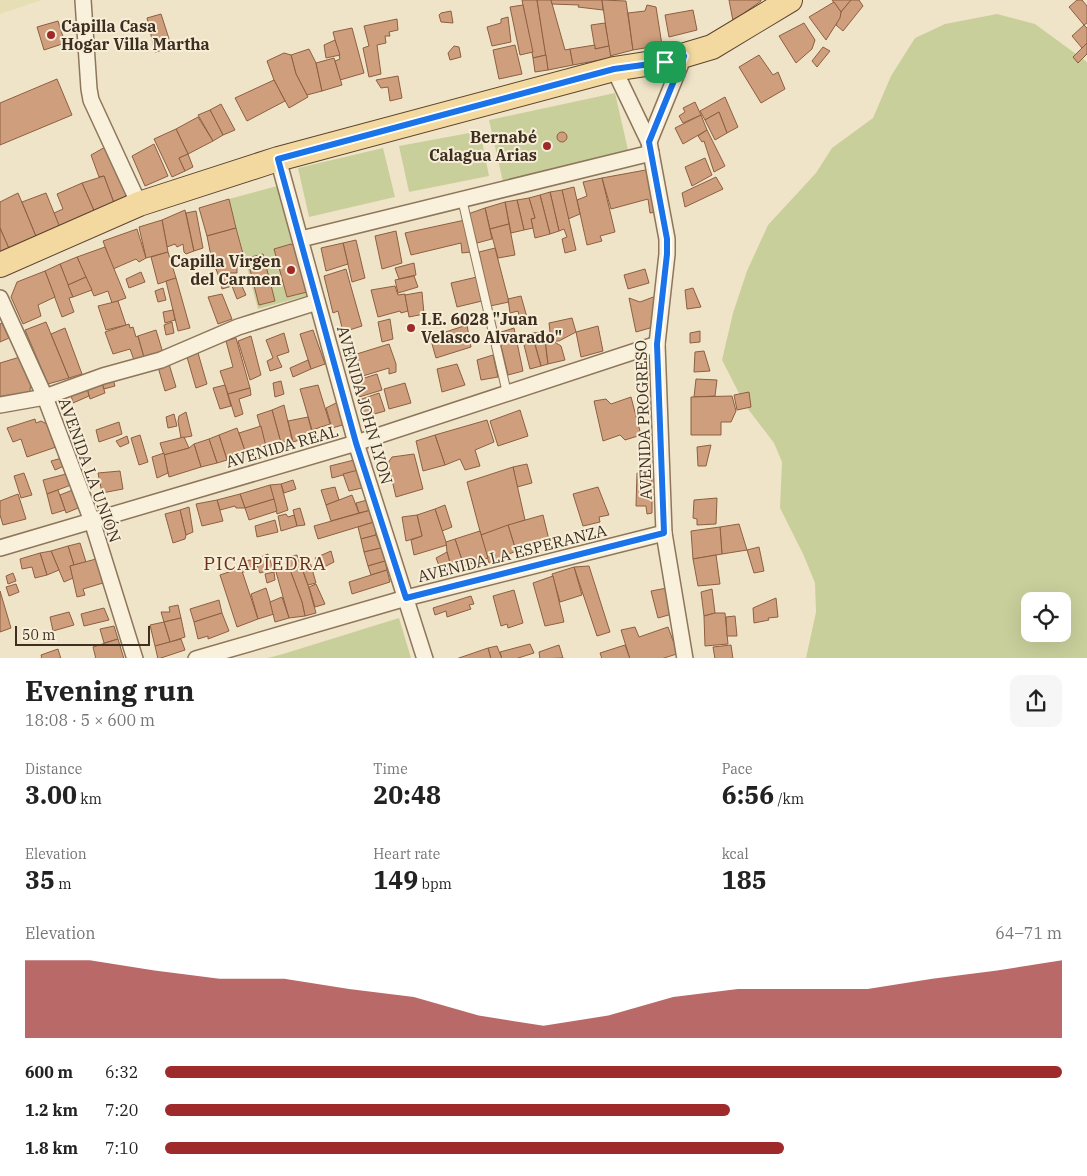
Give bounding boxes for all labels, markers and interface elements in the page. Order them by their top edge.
place label: Capilla Casa Hogar Villa Martha [61,16,210,54]
marker: Capilla Casa Hogar Villa Martha [45,29,57,41]
pin [644,41,686,83]
icon: arrive [651,48,679,76]
place label: Bernabé Calagua Arias [429,127,537,165]
marker: Bernabé Calagua Arias [541,140,553,152]
place label: Capilla Virgen del Carmen [170,251,281,289]
marker: Capilla Virgen del Carmen [285,264,297,276]
place label: I.E. 6028 "Juan Velasco Alvarado" [421,309,562,347]
marker: I.E. 6028 "Juan Velasco Alvarado" [405,322,417,334]
street label: AVENIDA JOHN LYON [333,323,397,487]
street label: AVENIDA PROGRESO [630,340,656,500]
street label: AVENIDA LA UNIÓN [55,395,126,545]
street label: AVENIDA REAL [223,420,341,472]
street label: AVENIDA LA ESPERANZA [415,520,609,586]
district label: PICAPIEDRA [203,551,327,575]
map controls [1021,592,1071,642]
button: locate [1021,592,1071,642]
scale bar [15,624,150,647]
text: 50 m [22,626,55,644]
text: Evening run [25,672,194,709]
button: share [1010,675,1062,727]
text: 18:08 · 5 × 600 m [25,710,155,730]
text: Distance [25,760,82,778]
text: Time [373,760,408,778]
text: Pace [722,760,752,778]
text: 3.00 [25,778,77,811]
text: 20:48 [373,778,441,811]
text: 6:56 [722,778,774,811]
text: km [77,790,102,808]
text: /km [774,790,804,808]
text: Elevation [25,845,87,863]
text: Heart rate [373,845,440,863]
text: kcal [722,845,749,863]
text: 35 [25,863,55,896]
text: 149 [373,863,418,896]
text: 185 [722,863,767,896]
text: m [55,875,72,893]
text: bpm [418,875,452,893]
text: Elevation [25,923,95,943]
text: 64–71 m [995,923,1062,943]
text: 600 m [25,1062,73,1082]
text: 6:32 [105,1062,138,1082]
text: 1.2 km [25,1100,78,1120]
text: 7:20 [105,1100,138,1120]
text: 1.8 km [25,1138,78,1158]
text: 7:10 [105,1138,138,1158]

